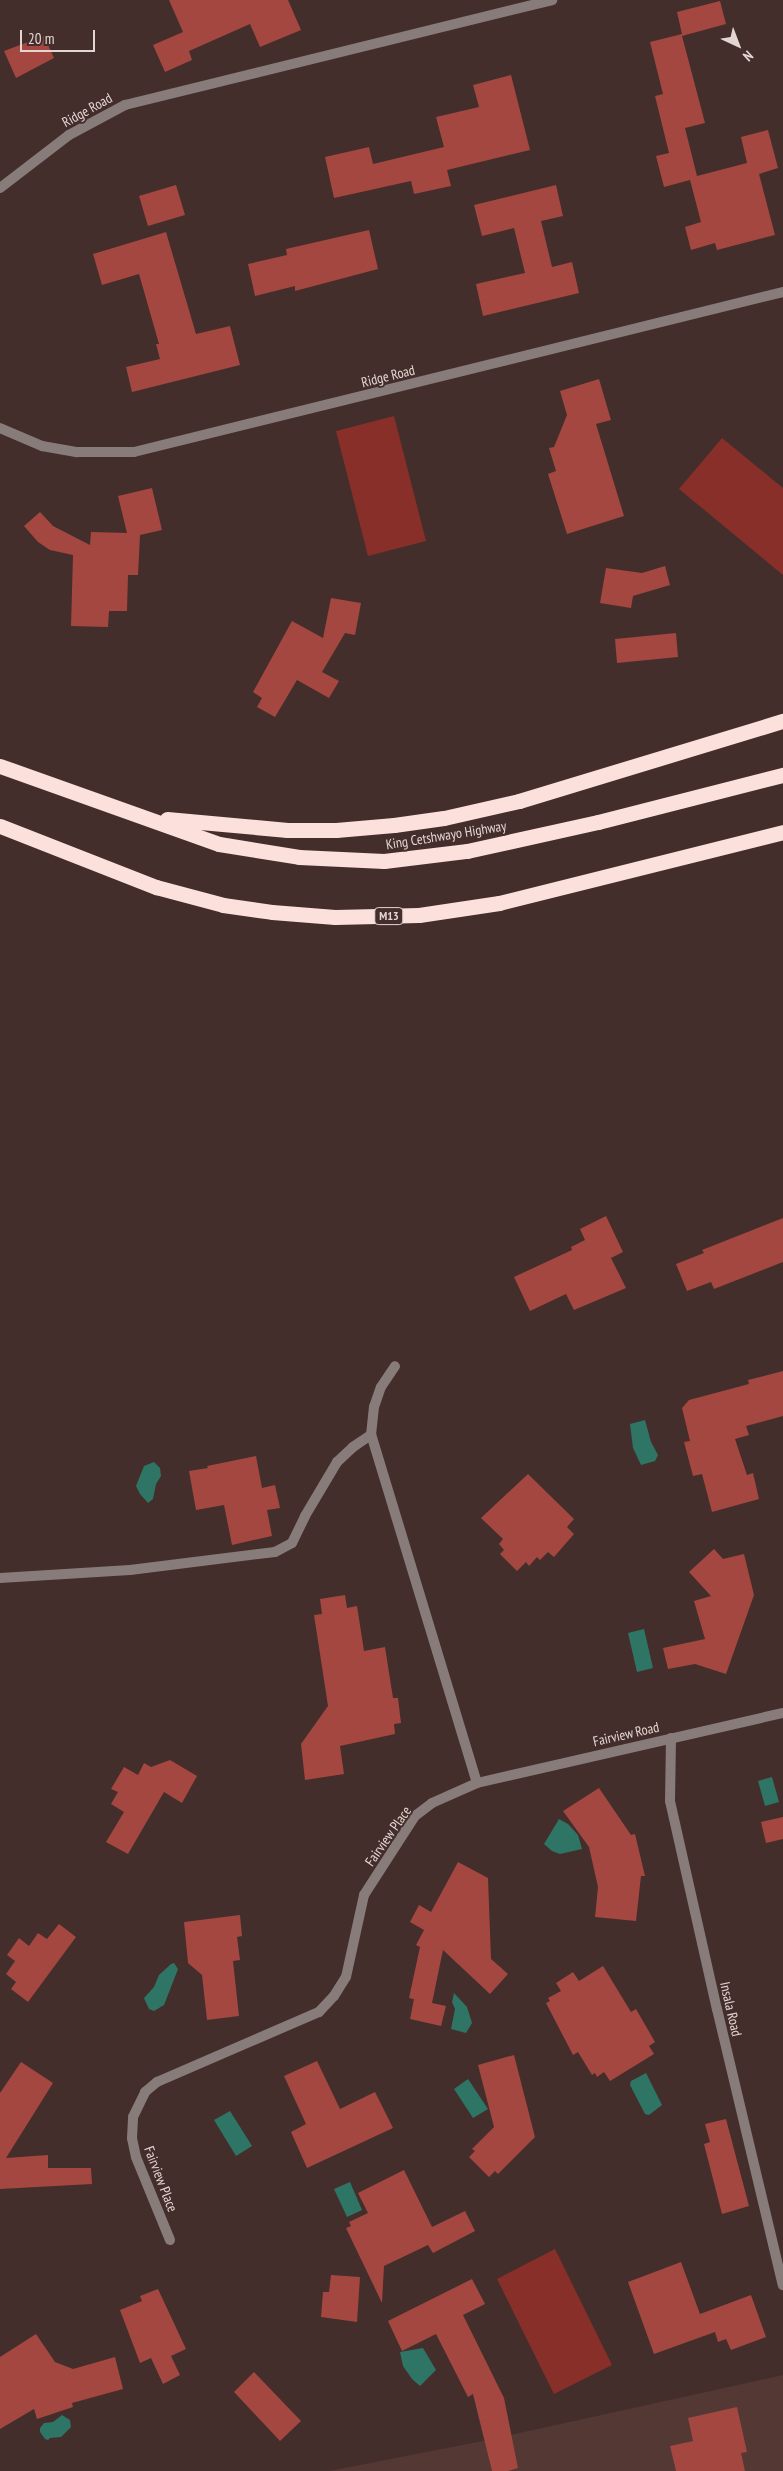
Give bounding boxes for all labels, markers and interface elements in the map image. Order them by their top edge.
scale bar [22,20,98,52]
north arrow [713,20,763,70]
text: 20 m [28,29,54,48]
text: N [739,47,757,65]
street label: Ridge Road [59,89,115,131]
street label: Ridge Road [360,361,416,391]
street label: King Cetshwayo Highway [385,817,507,853]
road number: M13 [374,906,404,926]
street label: Fairview Road [591,1718,661,1750]
street label: Fairview Place [361,1803,415,1869]
street label: Insala Road [717,1980,745,2038]
street label: Fairview Place [141,2144,181,2214]

